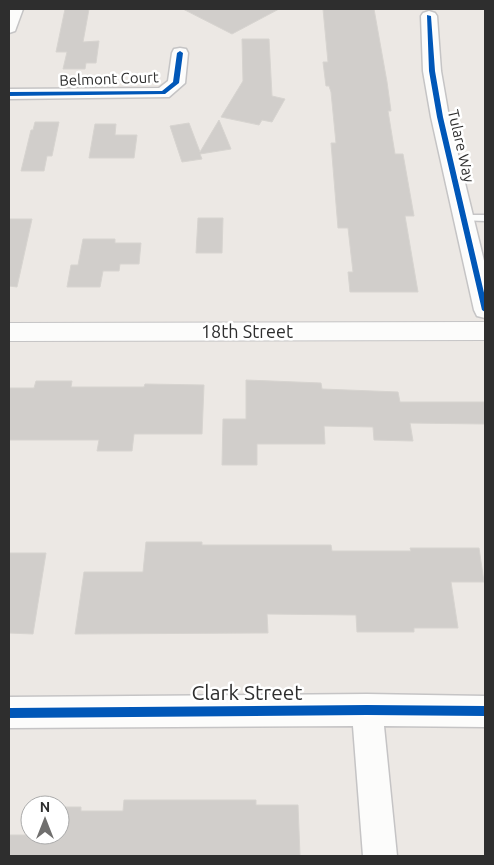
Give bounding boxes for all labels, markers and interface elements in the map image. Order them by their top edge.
street label: Belmont Court [59,68,159,89]
street label: Tulare Way [445,108,478,184]
street label: 18th Street [201,321,293,341]
street label: Clark Street [191,680,303,704]
north arrow [20,795,70,845]
text: N [40,799,50,815]

